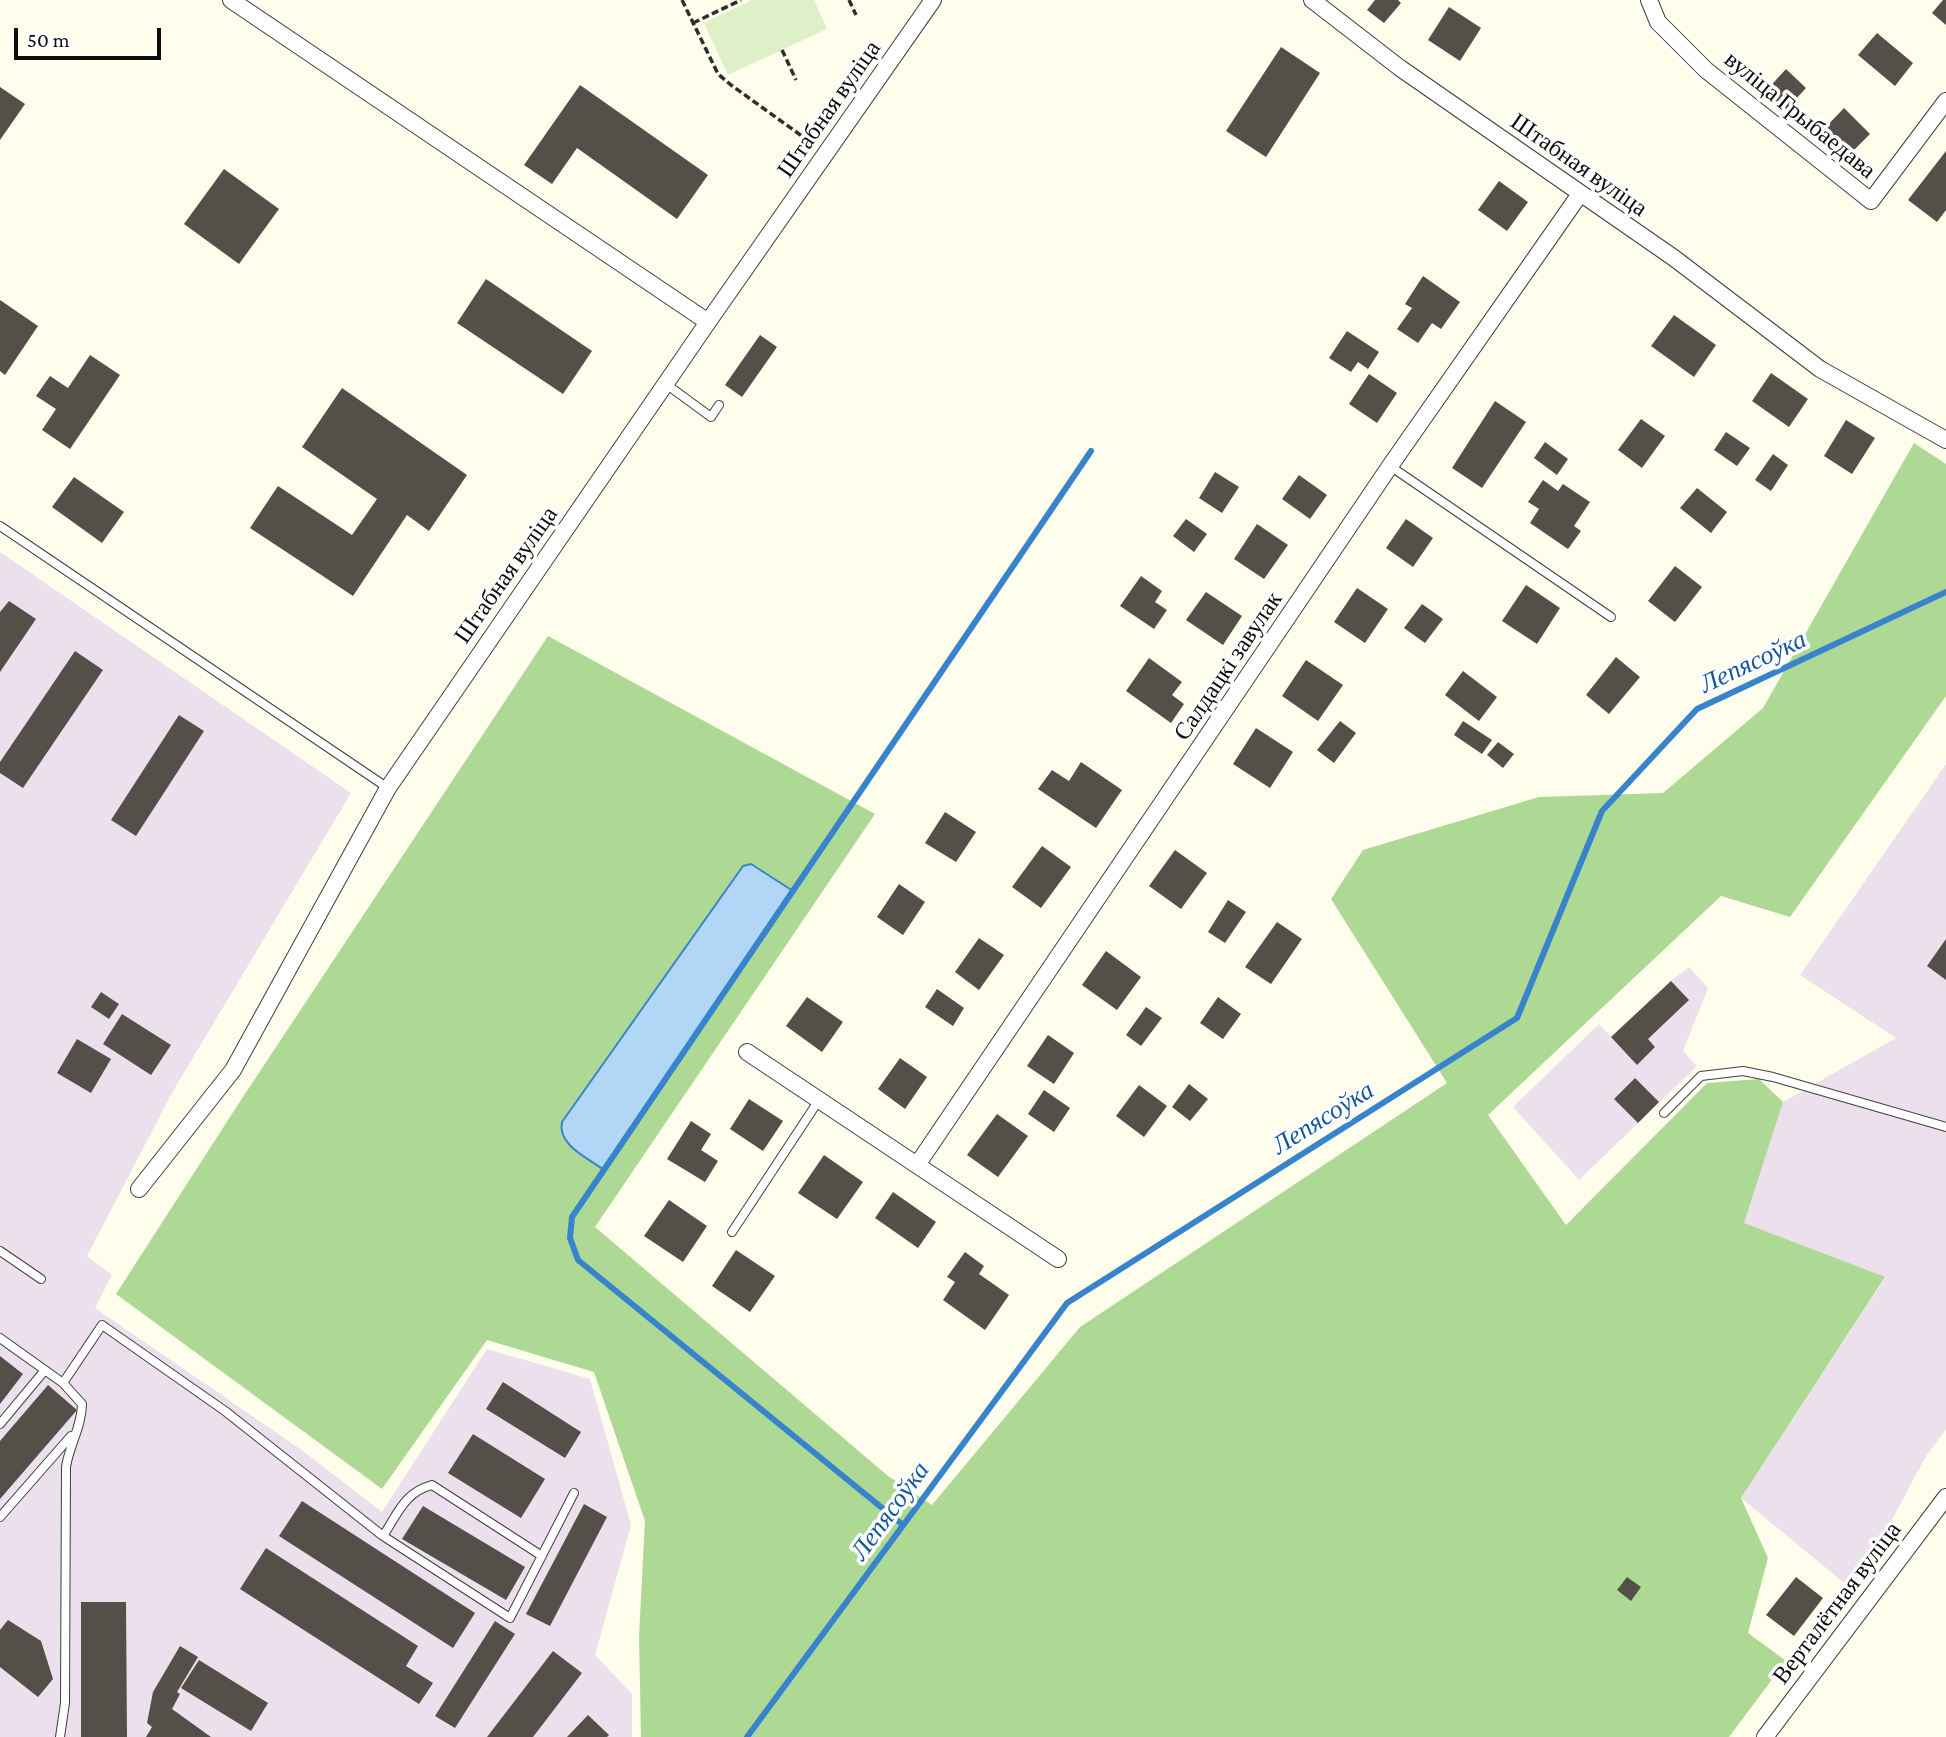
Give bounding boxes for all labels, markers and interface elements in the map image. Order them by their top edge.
scale bar [18,14,164,58]
text: 50 m [27,28,70,52]
street label: Штабная вуліца [771,35,887,183]
street label: вуліца Грыбаедава [1719,45,1881,185]
street label: Штабная вуліца [1505,107,1653,223]
street label: Штабная вуліца [448,501,564,649]
street label: Салдацкі завулак [1168,586,1288,746]
water label: Лепясоўка [1695,624,1811,700]
water label: Лепясоўка [1266,1075,1380,1161]
water label: Лепясоўка [844,1456,936,1566]
street label: Верталётная вуліца [1767,1516,1907,1690]

